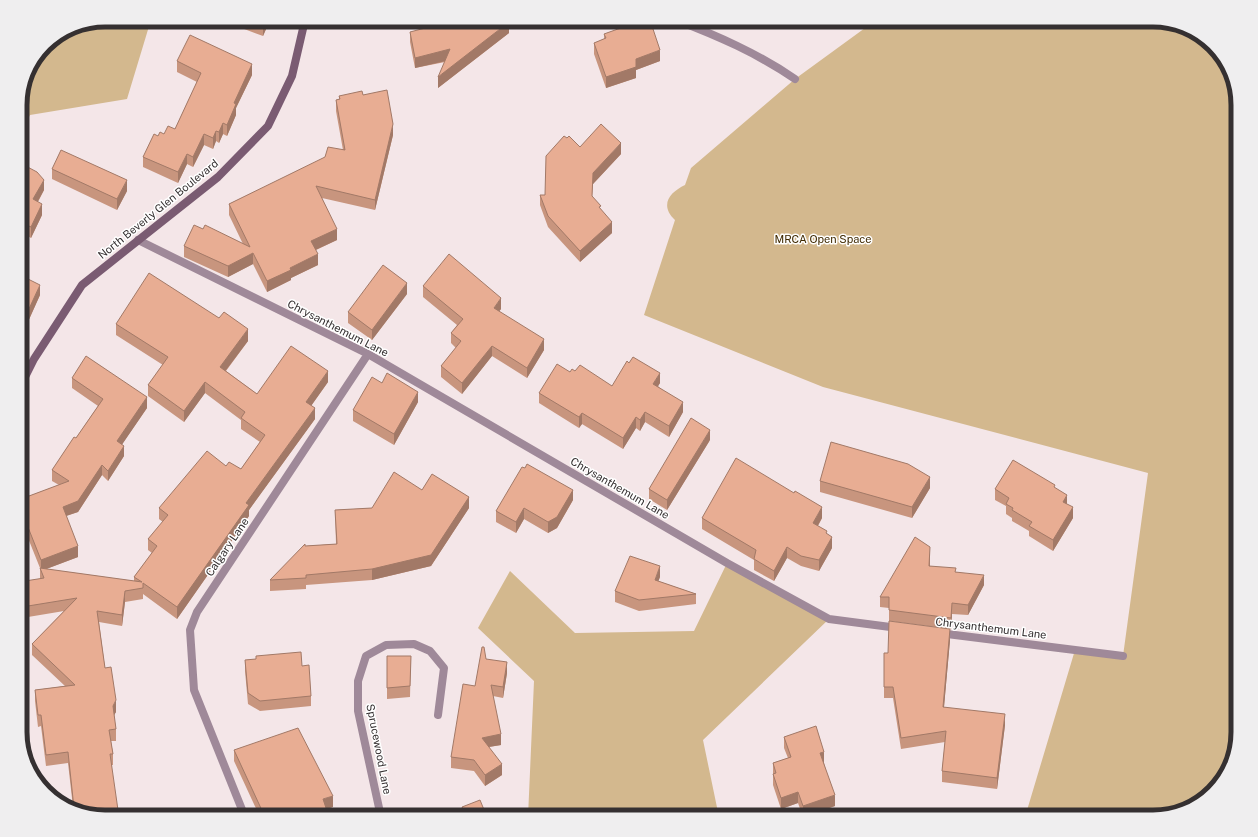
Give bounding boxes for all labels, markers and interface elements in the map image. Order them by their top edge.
street label: North Beverly Glen Boulevard [96,157,220,261]
park label: MRCA Open Space [775,233,871,245]
street label: Chrysanthemum Lane [285,297,391,359]
street label: Chrysanthemum Lane [569,455,671,521]
street label: Calgary Lane [203,516,251,578]
street label: Chrysanthemum Lane [935,615,1047,641]
street label: Sprucewood Lane [364,703,394,795]

